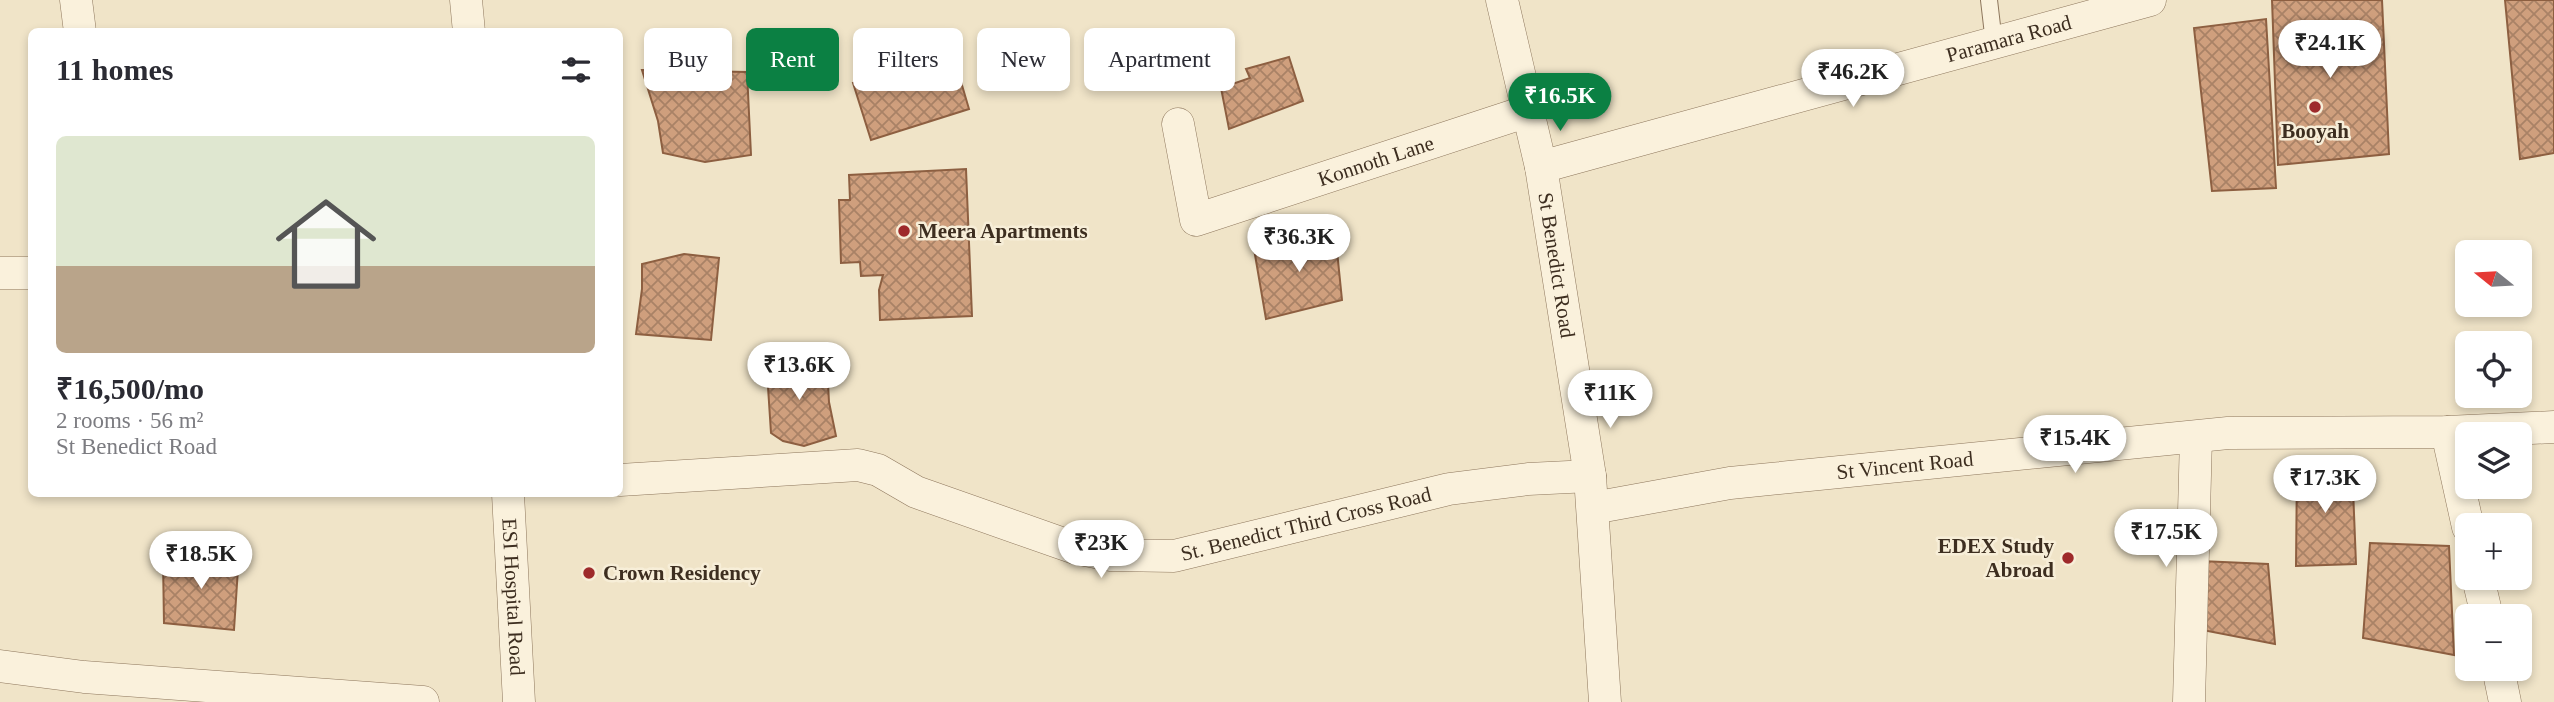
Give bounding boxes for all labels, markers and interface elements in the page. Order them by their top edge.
street label: Paramara Road [1943,10,2075,67]
pin: ₹24.1K [2273,20,2387,80]
chip: Buy [644,28,732,91]
chip: Rent [746,28,839,91]
chip: Filters [853,28,963,91]
chip: New [977,28,1070,91]
chip: Apartment [1084,28,1235,91]
text: ₹24.1K [2294,30,2366,55]
pin: ₹46.2K [1796,50,1910,109]
icon: filters [557,51,595,89]
text: 11 homes [56,53,174,86]
text: ₹46.2K [1817,59,1889,84]
pin: ₹16.5K [1503,74,1617,133]
text: ₹16.5K [1524,83,1596,108]
marker: Booyah [2307,99,2323,115]
place label: Booyah [2281,119,2349,143]
street label: Konnoth Lane [1315,131,1437,191]
icon: home [263,181,389,307]
street label: St Benedict Road [1533,191,1580,340]
pin: ₹36.3K [1242,215,1356,274]
place label: Meera Apartments [918,219,1088,243]
marker: Meera Apartments [896,223,912,239]
text: ₹36.3K [1263,224,1335,249]
north arrow [2455,240,2532,317]
map controls [2455,240,2532,681]
button: locate [2455,331,2532,408]
pin: ₹13.6K [742,342,856,402]
text: ₹13.6K [763,352,835,377]
pin: ₹11K [1569,370,1651,430]
text: ₹16,500/mo [56,372,204,405]
text: ₹11K [1584,380,1636,405]
text: 2 rooms · 56 m² [56,408,203,433]
pin: ₹15.4K [2018,416,2132,475]
button: layers [2455,422,2532,499]
text: ₹15.4K [2039,425,2111,450]
text: St Benedict Road [56,434,217,459]
street label: St Vincent Road [1835,447,1975,484]
pin: ₹17.3K [2268,456,2382,515]
text: ₹17.3K [2289,465,2361,490]
street label: St. Benedict Third Cross Road [1178,482,1434,566]
pin: ₹17.5K [2109,510,2223,569]
button: + [2455,513,2532,590]
street label: ESI Hospital Road [497,518,530,677]
text: ₹17.5K [2130,519,2202,544]
pin: ₹23K [1060,520,1142,580]
text: ₹23K [1074,530,1128,555]
pin: ₹18.5K [144,532,258,591]
place label: EDEX Study Abroad [1938,534,2054,582]
text: ₹18.5K [165,541,237,566]
marker: EDEX Study Abroad [2060,550,2076,566]
place label: Crown Residency [603,561,761,585]
marker: Crown Residency [581,565,597,581]
button: − [2455,604,2532,681]

